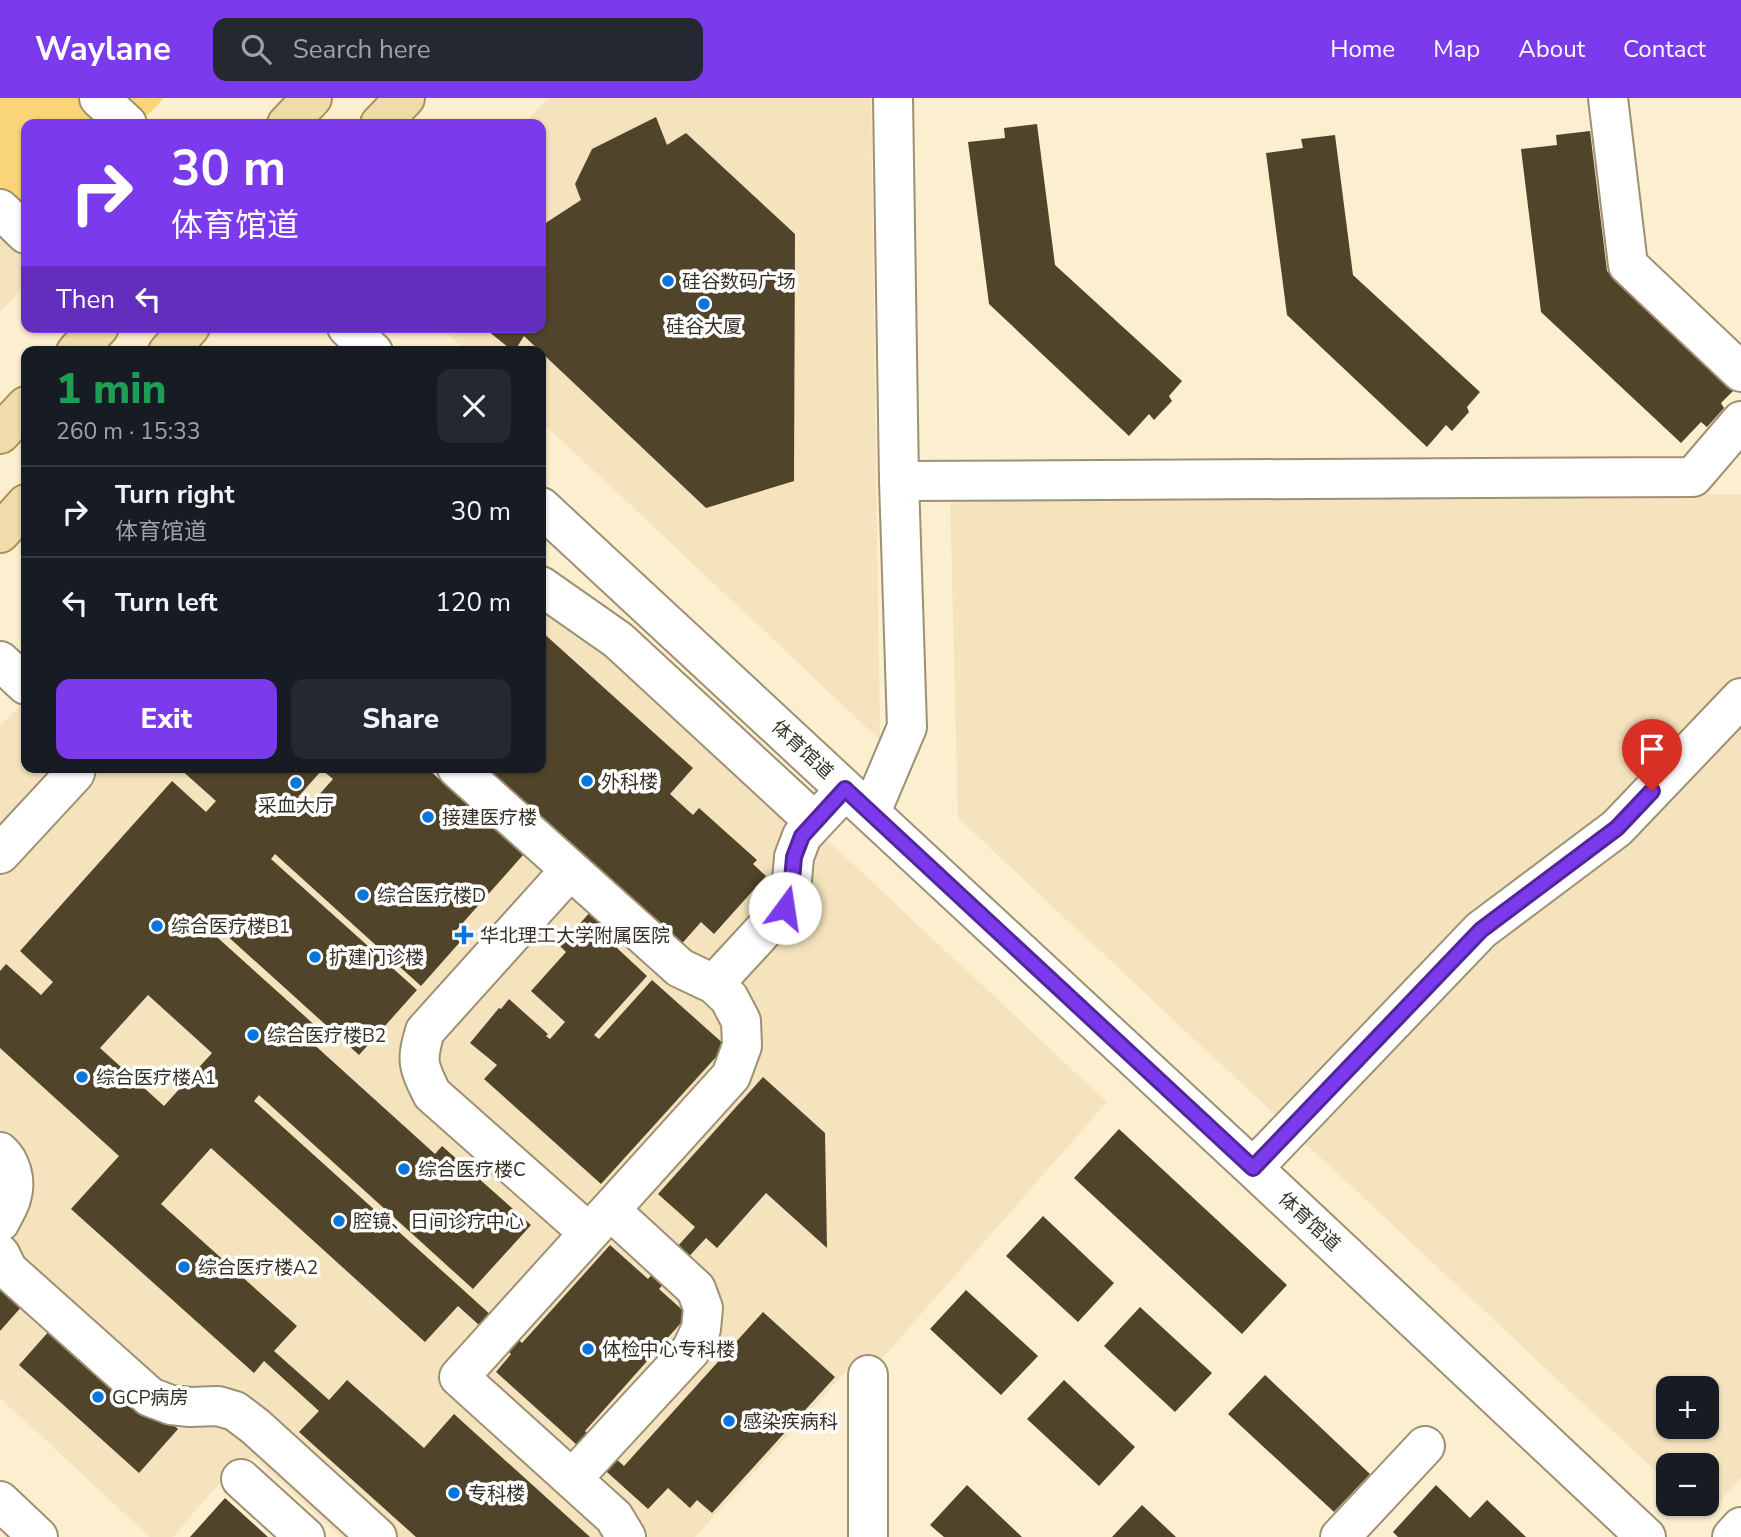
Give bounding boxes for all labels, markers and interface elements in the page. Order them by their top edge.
search box [213,18,703,81]
text: Waylane [35,27,171,72]
icon: search [237,30,275,68]
text: Search here [293,32,431,67]
text: Home [1330,33,1395,65]
text: Map [1433,33,1480,65]
text: About [1518,33,1585,65]
text: Contact [1623,33,1706,65]
text: 30 m [171,135,286,202]
icon: right [56,147,147,238]
text: 体育馆道 [171,204,299,247]
place label: 硅谷数码广场 [682,269,796,295]
marker: 硅谷数码广场 [660,273,676,289]
icon: left [129,280,167,318]
text: Then [56,282,115,317]
marker: 硅谷大厦 [696,296,712,312]
place label: 硅谷大厦 [666,314,742,340]
text: 1 min [56,361,166,418]
button: close [437,369,511,443]
text: 260 m · 15:33 [56,416,201,447]
text: Turn right [115,477,234,512]
icon: right [56,493,94,531]
text: 30 m [451,494,511,529]
text: 体育馆道 [115,516,207,547]
icon: left [56,584,94,622]
text: Turn left [115,585,218,620]
text: 120 m [435,585,511,620]
button: Exit [56,679,277,759]
button: Share [291,679,511,759]
street label: 体育馆道 [766,714,839,785]
pin [1622,719,1682,791]
icon: arrive [1633,730,1671,768]
place label: 外科楼 [601,769,658,795]
marker: 外科楼 [579,773,595,789]
marker: 采血大厅 [288,775,304,791]
place label: 采血大厅 [258,793,334,819]
place label: 接建医疗楼 [442,805,537,831]
marker: 接建医疗楼 [420,809,436,825]
position arrow [748,871,822,945]
place label: 综合医疗楼D [377,883,486,909]
marker: 综合医疗楼D [355,887,371,903]
place label: 综合医疗楼B1 [171,914,290,940]
marker: 综合医疗楼B1 [149,918,165,934]
place label: 华北理工大学附属医院 [480,923,670,949]
marker: 华北理工大学附属医院 [454,925,474,945]
place label: 扩建门诊楼 [329,945,424,971]
marker: 扩建门诊楼 [307,949,323,965]
place label: 综合医疗楼B2 [267,1023,386,1049]
marker: 综合医疗楼B2 [245,1027,261,1043]
place label: 综合医疗楼A1 [96,1065,216,1091]
marker: 综合医疗楼A1 [74,1069,90,1085]
place label: 综合医疗楼C [418,1157,526,1183]
marker: 综合医疗楼C [396,1161,412,1177]
street label: 体育馆道 [1273,1186,1346,1257]
place label: 腔镜、日间诊疗中心 [353,1209,524,1235]
marker: 腔镜、日间诊疗中心 [331,1213,347,1229]
place label: 综合医疗楼A2 [198,1255,318,1281]
marker: 综合医疗楼A2 [176,1259,192,1275]
place label: 体检中心专科楼 [602,1337,735,1363]
marker: 体检中心专科楼 [580,1341,596,1357]
map controls [1656,1376,1719,1516]
button: + [1656,1376,1719,1439]
place label: GCP病房 [112,1385,189,1411]
marker: GCP病房 [90,1389,106,1405]
place label: 感染疾病科 [743,1409,838,1435]
marker: 感染疾病科 [721,1413,737,1429]
button: − [1656,1453,1719,1516]
place label: 专科楼 [468,1481,525,1507]
marker: 专科楼 [446,1485,462,1501]

